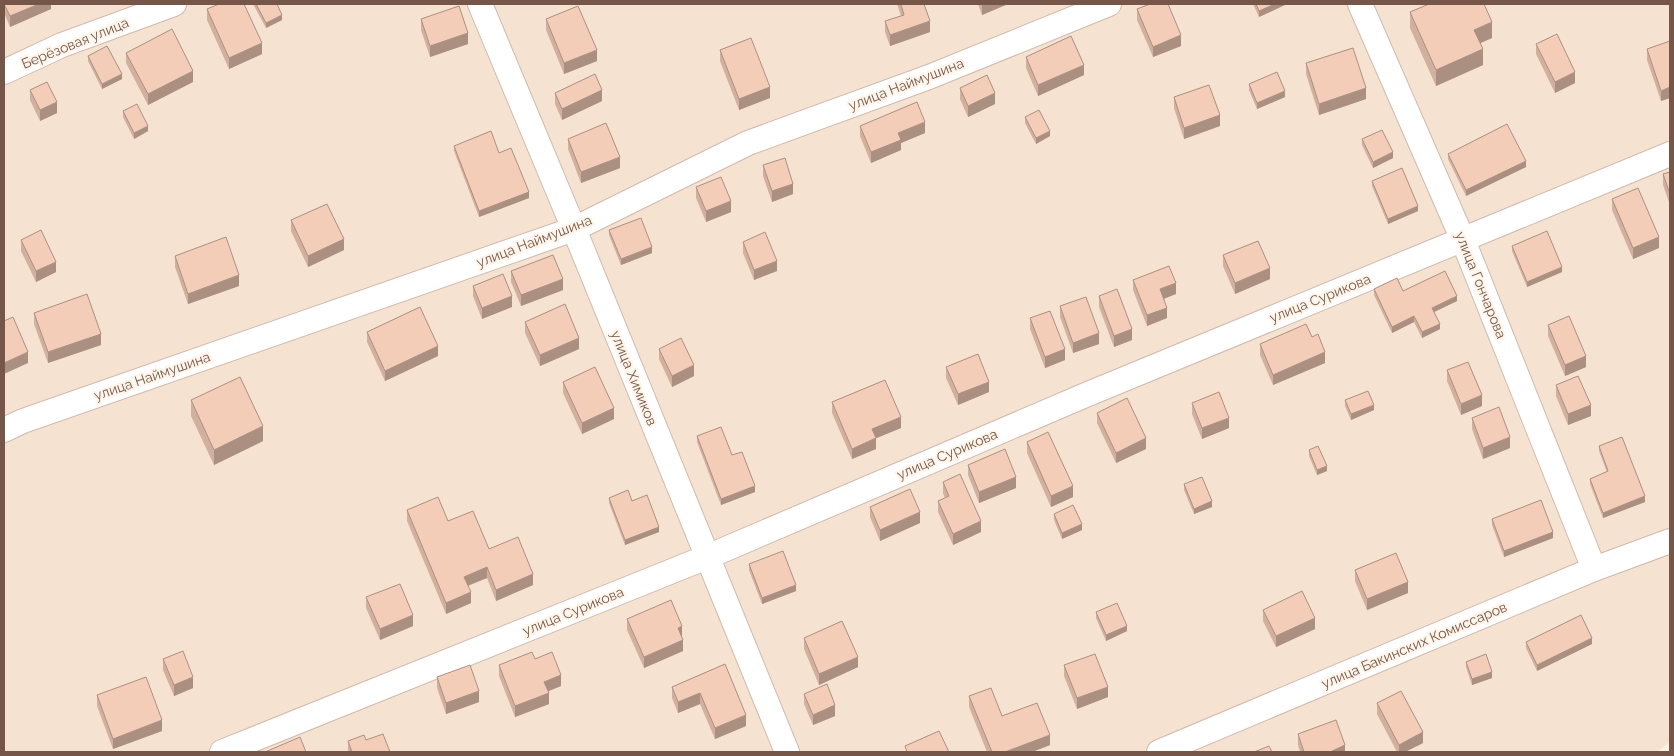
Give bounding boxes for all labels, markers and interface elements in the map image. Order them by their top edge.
street label: Берёзовая улица [19,14,131,72]
street label: улица Наймушина [846,55,966,113]
street label: улица Наймушина [474,212,594,270]
street label: улица Гончарова [1452,229,1510,341]
street label: улица Сурикова [1267,270,1373,326]
street label: улица Химиков [608,328,660,428]
street label: улица Наймушина [92,349,212,403]
street label: улица Сурикова [894,426,1000,482]
street label: улица Сурикова [520,583,626,639]
street label: улица Бакинских Комиссаров [1319,599,1509,691]

